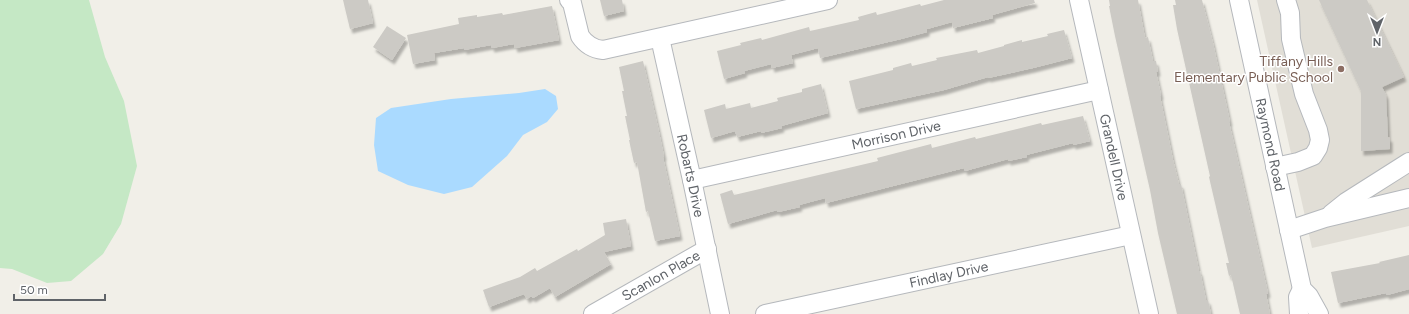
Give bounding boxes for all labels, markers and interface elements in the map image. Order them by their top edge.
north arrow [1357,12,1397,52]
text: N [1373,35,1381,48]
place label: Tiffany Hills Elementary Public School [1174,53,1333,86]
marker: Tiffany Hills Elementary Public School [1336,64,1346,74]
street label: Raymond Road [1252,96,1289,193]
street label: Grandell Drive [1096,112,1132,202]
street label: Morrison Drive [850,117,943,153]
street label: Robarts Drive [673,132,708,219]
street label: Scanlon Place [619,246,703,304]
street label: Findlay Drive [908,257,990,291]
scale bar [14,276,105,302]
text: 50 m [20,283,48,297]

